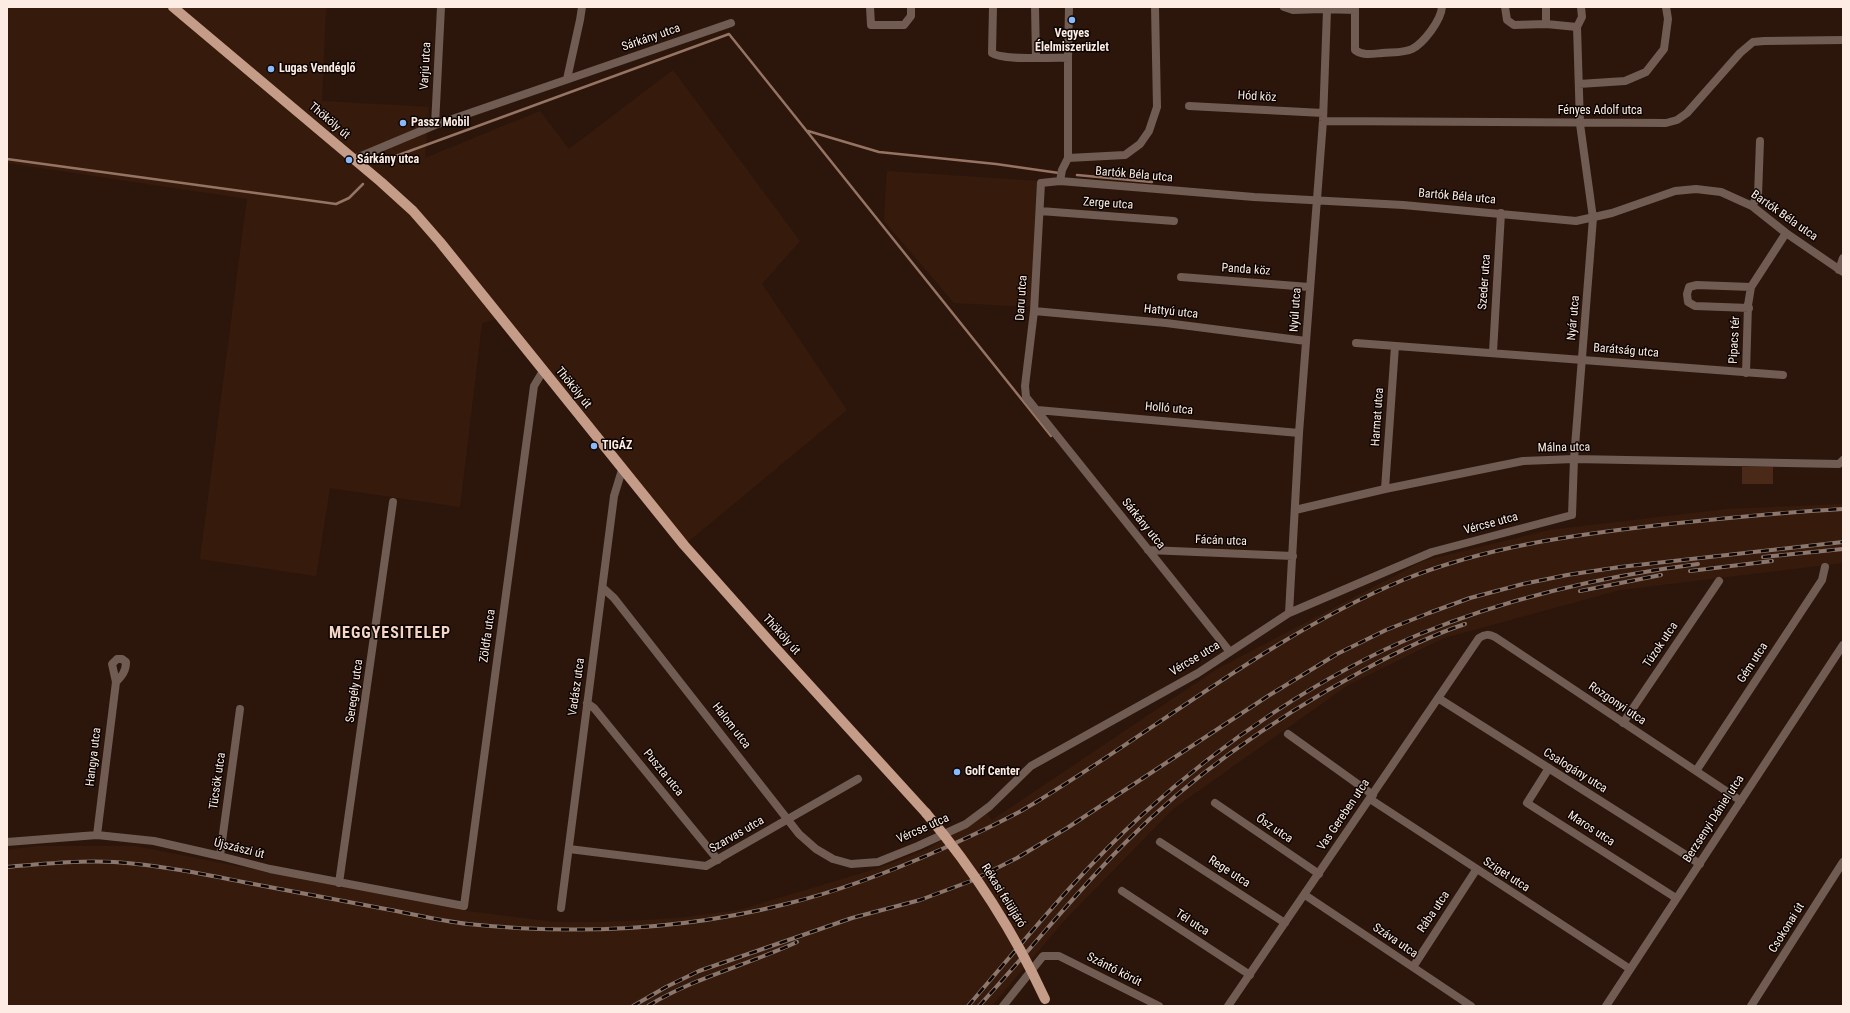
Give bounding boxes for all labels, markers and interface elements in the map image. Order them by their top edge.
marker: Vegyes Élelmiszerüzlet [1067,15,1077,25]
street label: Sárkány utca [620,21,682,55]
place label: Vegyes Élelmiszerüzlet [1035,27,1109,55]
street label: Varjú utca [418,42,434,90]
place label: Lugas Vendéglő [279,62,356,76]
marker: Lugas Vendéglő [266,64,276,74]
street label: Hód köz [1237,89,1277,105]
street label: Thököly út [305,100,353,142]
street label: Fényes Adolf utca [1558,104,1642,118]
place label: Passz Mobil [411,116,470,130]
marker: Passz Mobil [398,118,408,128]
place label: Sárkány utca [357,153,419,167]
marker: Sárkány utca [344,155,354,165]
street label: Bartók Béla utca [1095,164,1173,186]
street label: Bartók Béla utca [1418,186,1496,208]
street label: Bartók Béla utca [1748,188,1820,244]
street label: Zerge utca [1082,195,1134,213]
street label: Szeder utca [1476,254,1494,310]
street label: Panda köz [1221,261,1271,279]
street label: Daru utca [1013,275,1031,321]
street label: Nyúl utca [1287,287,1305,333]
street label: Nyár utca [1565,295,1583,341]
street label: Hattyú utca [1143,302,1199,322]
street label: Pipacs tér [1727,316,1743,364]
street label: Barátság utca [1593,341,1659,361]
street label: Thököly út [552,364,594,412]
street label: Harmat utca [1369,387,1387,447]
street label: Holló utca [1144,400,1194,418]
place label: TIGÁZ [602,439,632,453]
street label: Málna utca [1538,440,1590,456]
marker: TIGÁZ [589,441,599,451]
street label: Sárkány utca [1118,496,1168,552]
street label: Vércse utca [1462,510,1520,538]
street label: Fácán utca [1195,533,1247,549]
street label: Zöldfa utca [477,608,499,664]
street label: Thököly út [759,612,803,658]
street label: Túzok utca [1641,620,1681,670]
district label: MEGGYESITELEP [329,624,451,644]
street label: Vércse utca [1167,638,1223,680]
street label: Gém utca [1735,640,1771,686]
street label: Vadász utca [566,657,588,717]
street label: Seregély utca [343,658,367,724]
street label: Rozgonyi utca [1585,679,1649,729]
street label: Halom utca [709,700,753,752]
street label: Hangya utca [83,727,105,787]
street label: Csalogány utca [1540,746,1610,796]
street label: Puszta utca [640,747,686,799]
street label: Tücsök utca [207,752,229,810]
place label: Golf Center [965,765,1020,779]
marker: Golf Center [952,767,962,777]
street label: Berzsenyi Dániel utca [1680,773,1748,865]
street label: Vas Gereben utca [1315,777,1373,853]
street label: Maros utca [1565,808,1617,850]
street label: Vércse utca [895,811,951,847]
street label: Ősz utca [1253,811,1295,847]
street label: Szarvas utca [707,814,767,856]
street label: Újszászi út [212,836,266,862]
street label: Rege utca [1205,853,1253,891]
street label: Sziget utca [1480,855,1532,895]
street label: Rékasi felüljáró [978,861,1028,931]
street label: Rába utca [1415,888,1453,936]
street label: Csokonai út [1766,900,1808,956]
street label: Tél utca [1172,907,1212,939]
street label: Száva utca [1370,921,1420,961]
street label: Szántó körút [1084,950,1144,990]

